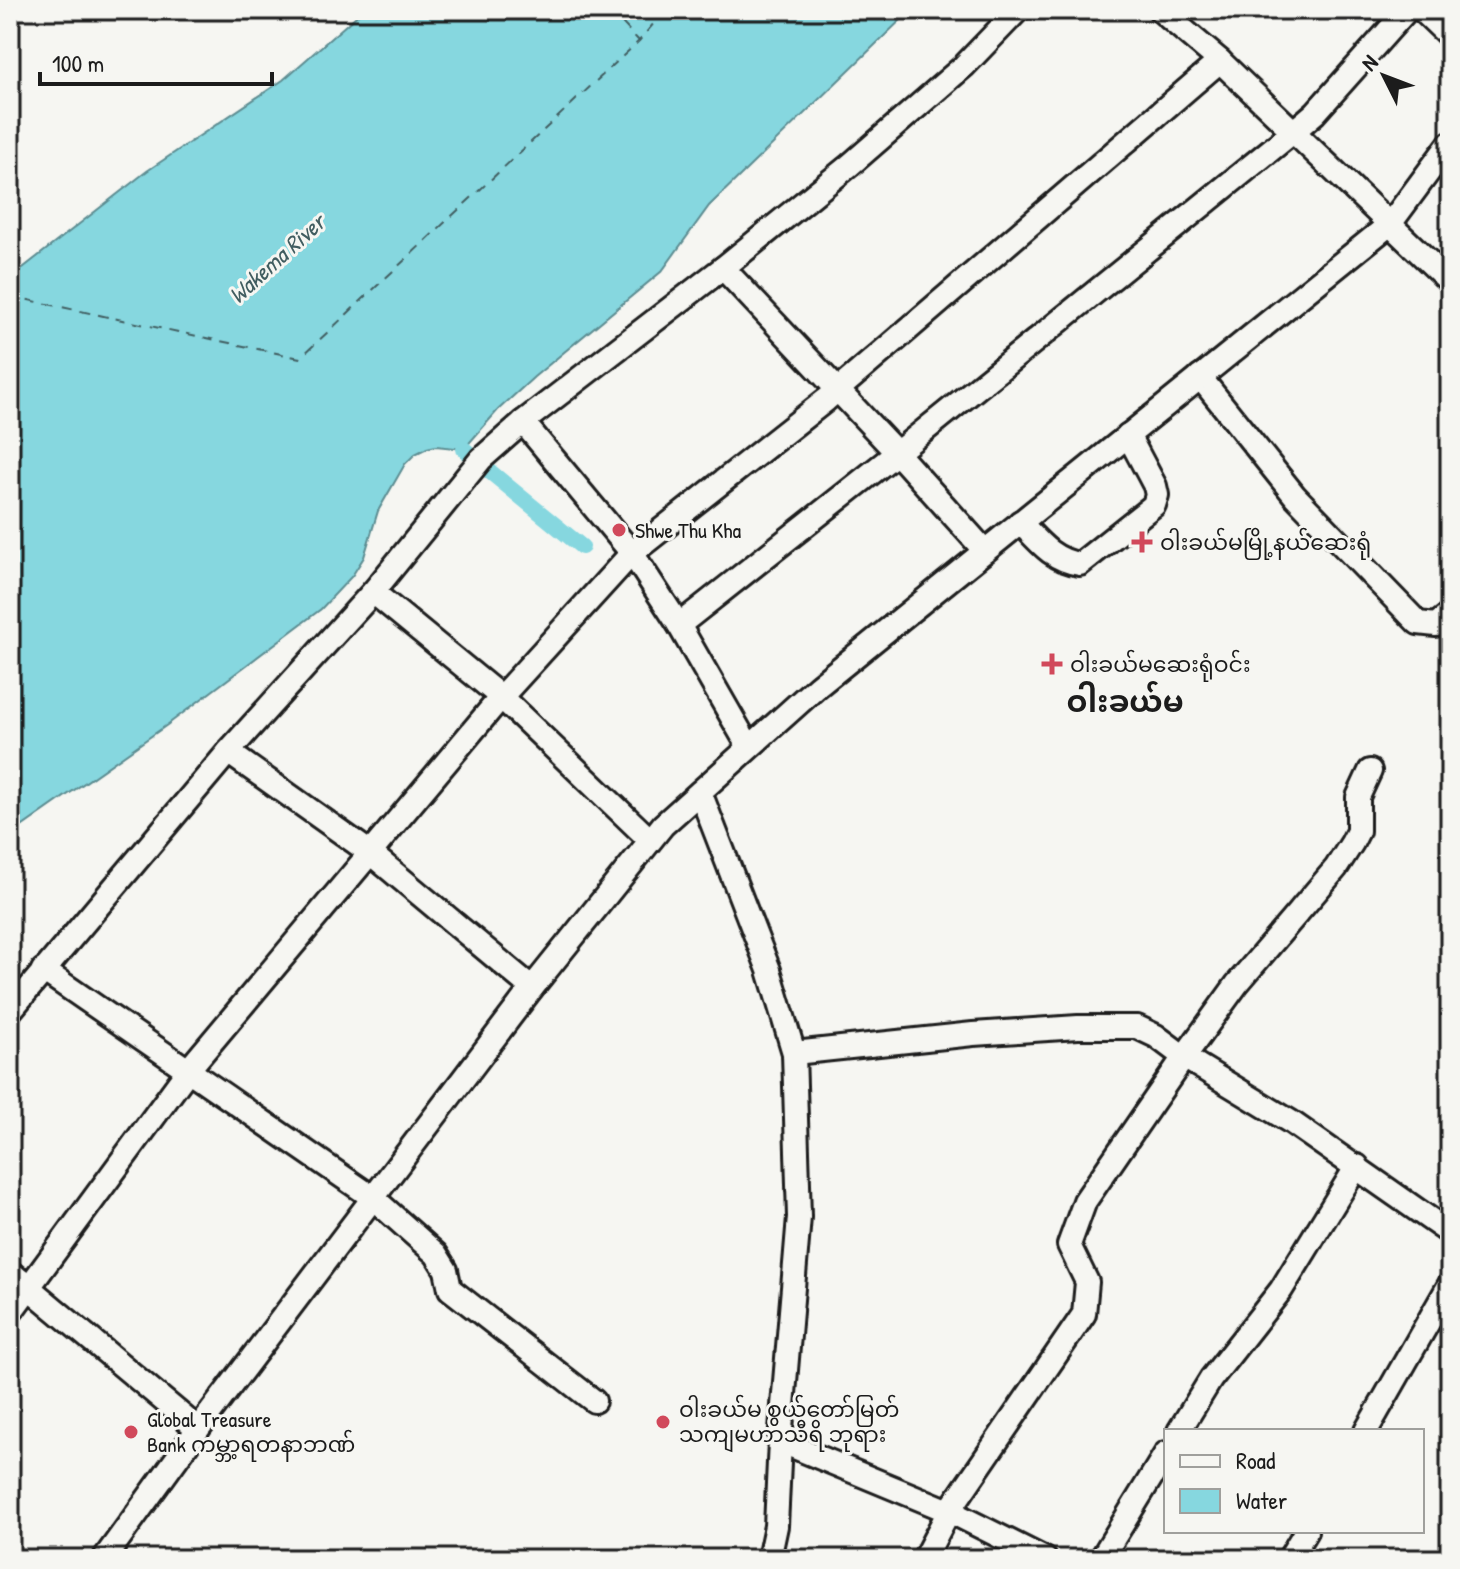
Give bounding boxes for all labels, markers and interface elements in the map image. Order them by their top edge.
scale bar [40,36,272,86]
north arrow [1344,36,1424,116]
text: 100 m [52,47,104,79]
text: N [1354,48,1384,77]
water label: Wakema River [221,205,334,310]
place label: Shwe Thu Kha [635,515,741,545]
marker: Shwe Thu Kha [610,521,628,539]
place label: ဝါးခယ်မမြို့နယ်ဆေးရုံ [1160,527,1371,560]
marker: ဝါးခယ်မမြို့နယ်ဆေးရုံ [1131,531,1153,553]
place label: ဝါးခယ်မဆေးရုံဝင်း [1070,649,1251,682]
marker: ဝါးခယ်မဆေးရုံဝင်း [1041,653,1063,675]
district label: ဝါးခယ်မ [1066,681,1184,721]
place label: ဝါးခယ်မ စွယ်တော်မြတ် သကျမဟာသီရိ ဘုရား [679,1394,899,1453]
place label: Global Treasure Bank ကမ္ဘာ့ရတနာဘဏ် [147,1404,355,1462]
marker: ဝါးခယ်မ စွယ်တော်မြတ် သကျမဟာသီရိ ဘုရား [654,1413,672,1431]
marker: Global Treasure Bank ကမ္ဘာ့ရတနာဘဏ် [122,1423,140,1441]
legend [1164,1429,1424,1533]
text: Road [1236,1444,1275,1476]
text: Water [1236,1484,1287,1516]

